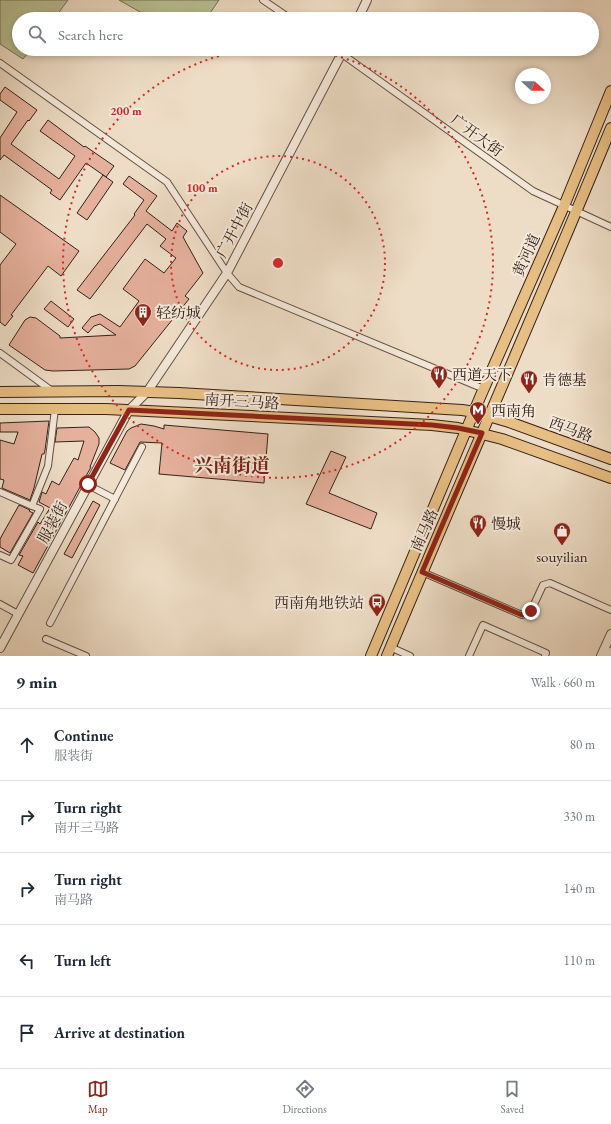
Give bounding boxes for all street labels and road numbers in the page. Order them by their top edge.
street label: 广开大街 [447,110,507,160]
street label: 广开中街 [212,199,256,261]
street label: 黄河道 [508,231,544,279]
street label: 南开三马路 [204,390,280,412]
street label: 西马路 [547,412,595,446]
street label: 服装街 [33,498,71,546]
street label: 南马路 [406,506,442,554]

